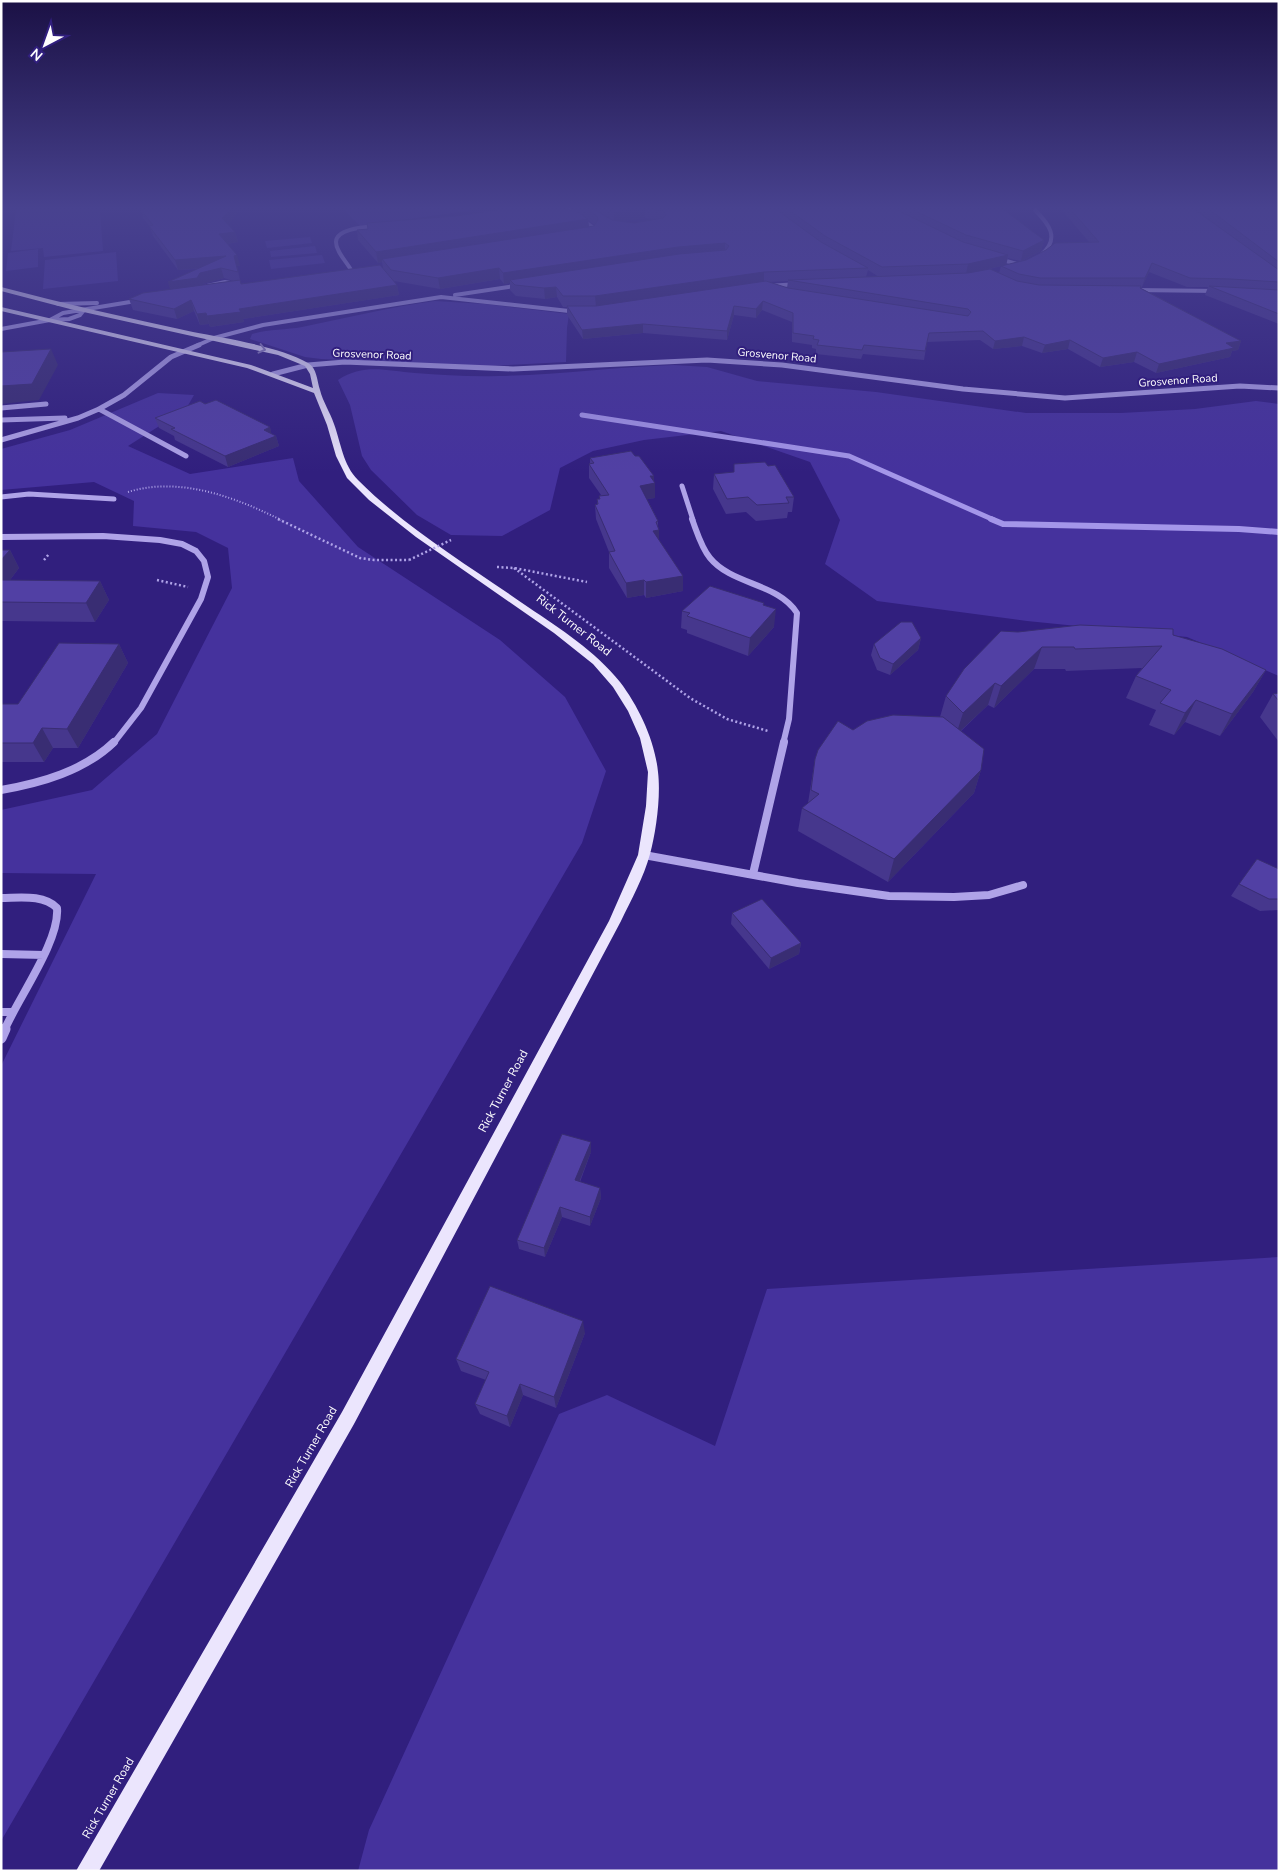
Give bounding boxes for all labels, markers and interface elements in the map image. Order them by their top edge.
north arrow [20,20,70,70]
text: N [27,44,47,65]
one-way arrow [257,343,266,354]
street label: Grosvenor Road [737,345,817,366]
street label: Grosvenor Road [332,346,412,363]
street label: Grosvenor Road [1138,370,1218,391]
street label: Rick Turner Road [533,591,615,659]
street label: Rick Turner Road [474,1047,532,1135]
street label: Rick Turner Road [281,1403,341,1491]
street label: Rick Turner Road [78,1754,138,1842]

